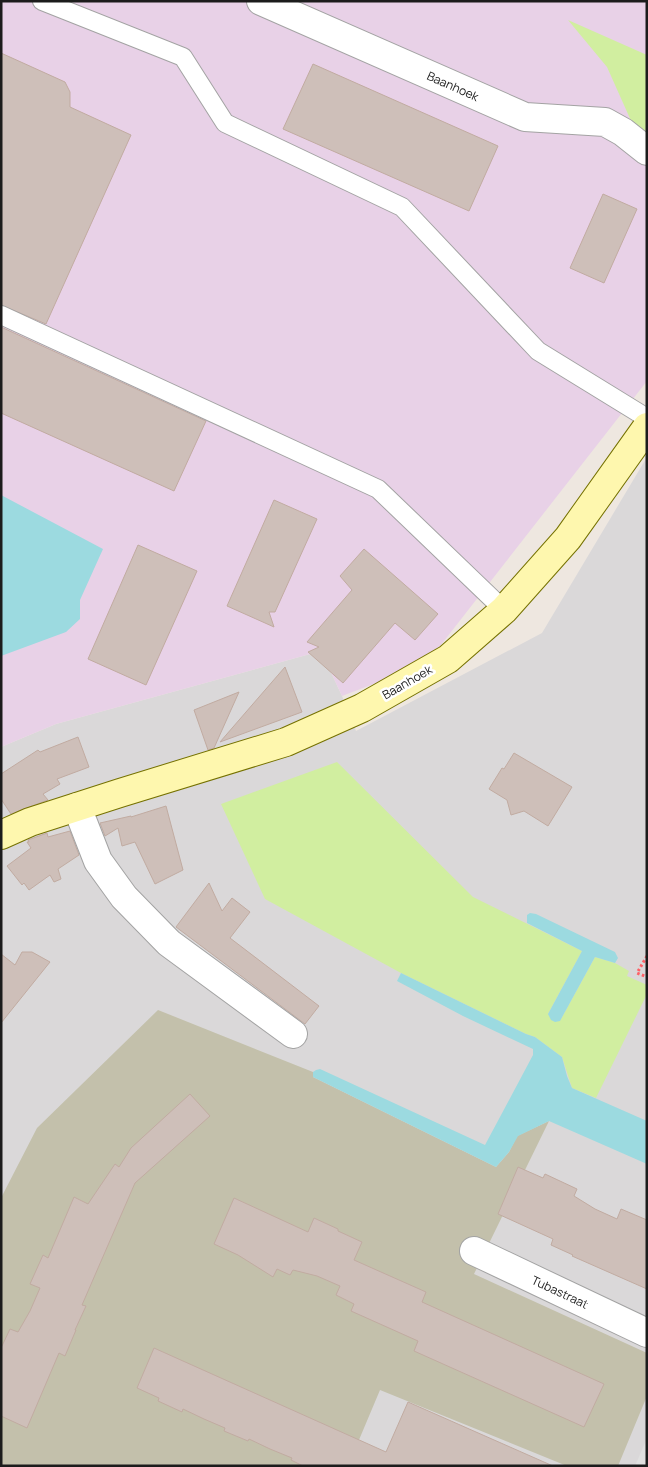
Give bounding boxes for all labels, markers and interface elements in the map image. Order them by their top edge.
street label: Baanhoek [424,67,483,105]
street label: Baanhoek [379,660,436,703]
street label: Tubastraat [529,1271,591,1313]

